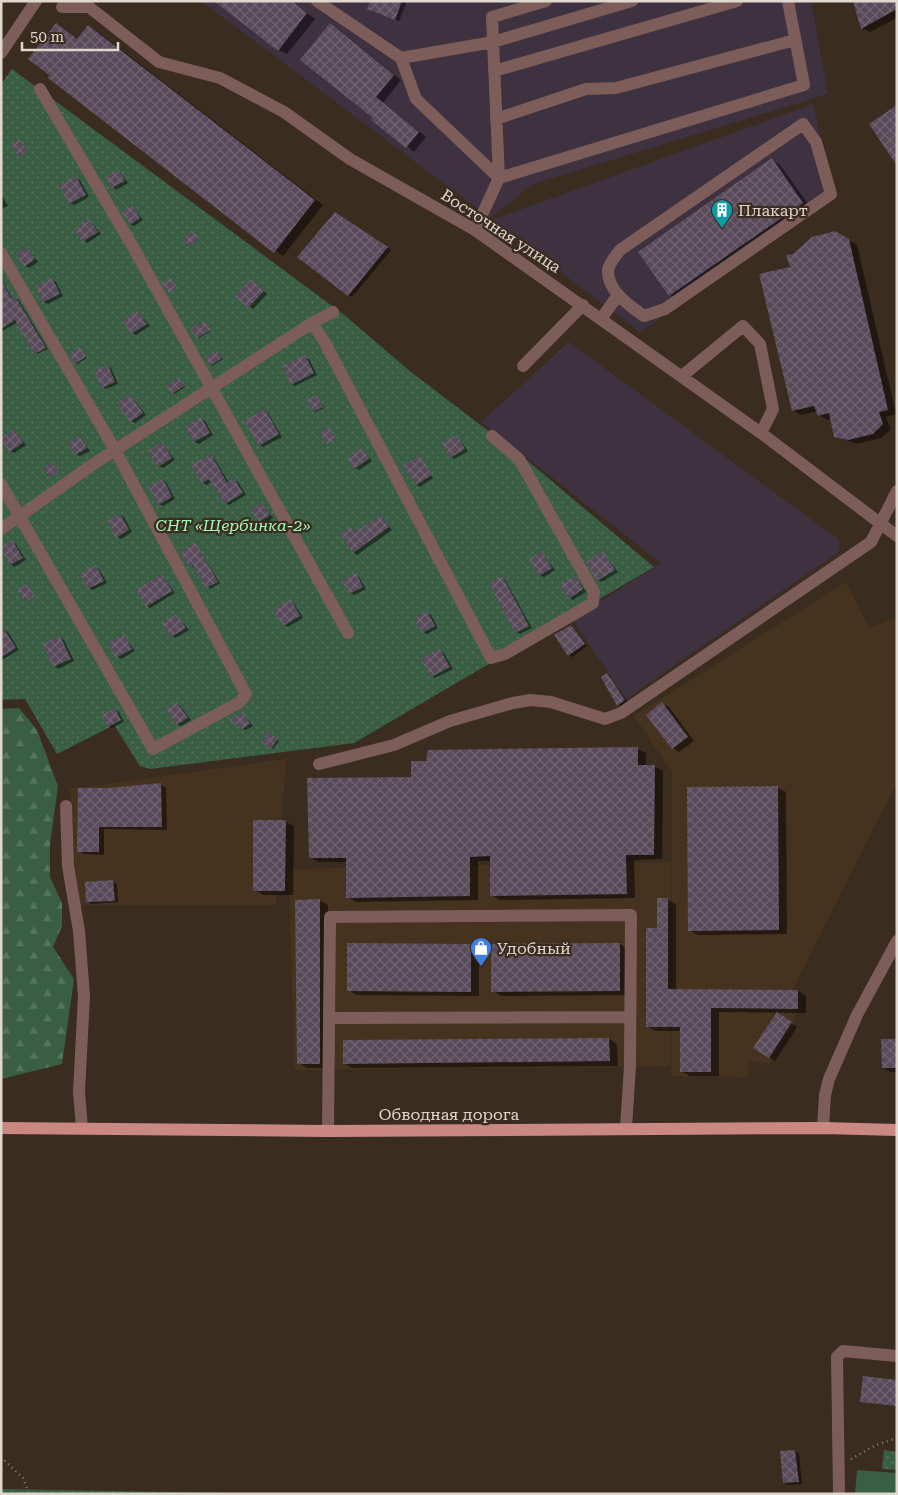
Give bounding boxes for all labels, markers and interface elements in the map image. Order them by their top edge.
scale bar [22,20,119,52]
text: 50 m [30,28,65,46]
street label: Восточная улица [438,185,565,277]
building icon: Плакарт [710,198,734,229]
place label: Плакарт [738,201,808,220]
park label: СНТ «Щербинка-2» [156,516,310,535]
shop icon: Удобный [469,936,493,967]
place label: Удобный [497,939,571,958]
street label: Обводная дорога [379,1105,520,1124]

